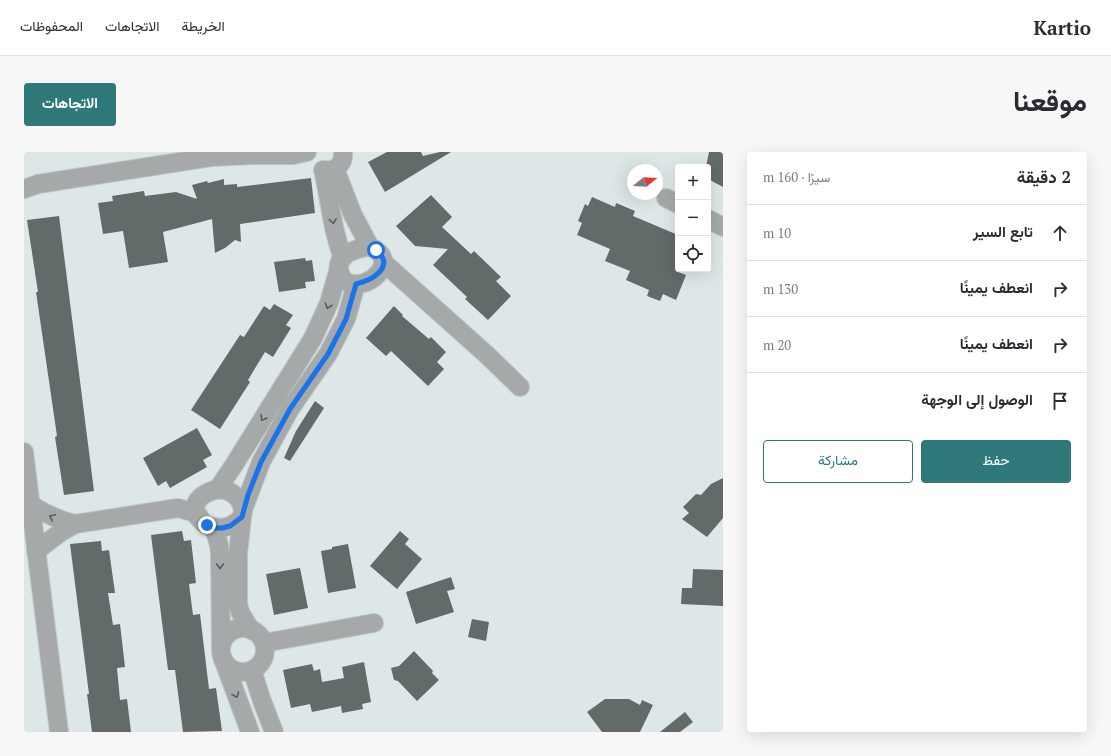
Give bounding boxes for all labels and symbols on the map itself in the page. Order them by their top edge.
north arrow [627,164,663,200]
one-way arrow [328,218,337,224]
route start [367,241,385,259]
one-way arrow [324,302,332,309]
one-way arrow [260,414,268,421]
one-way arrow [48,514,56,522]
route end [198,516,216,534]
one-way arrow [216,563,224,569]
one-way arrow [232,691,240,698]

